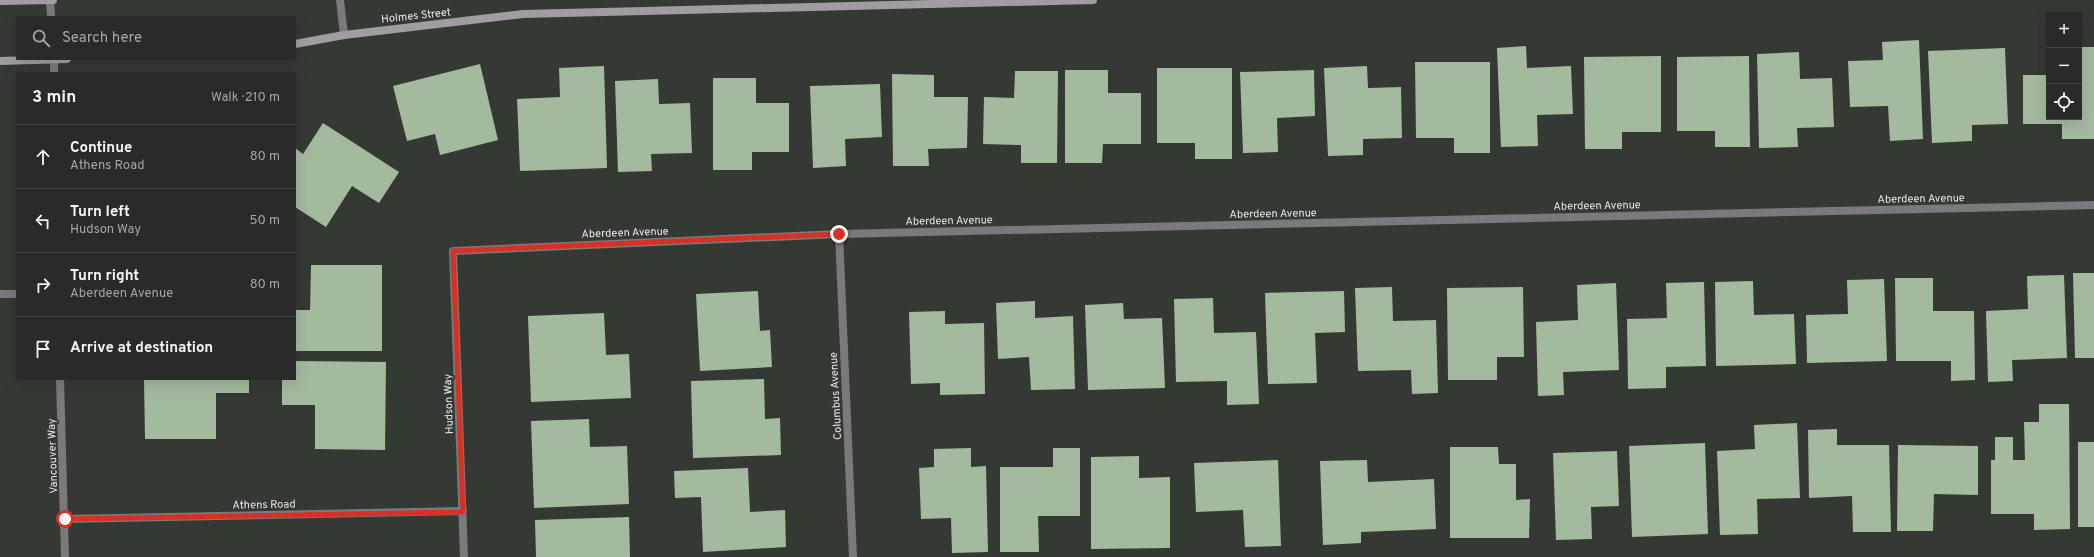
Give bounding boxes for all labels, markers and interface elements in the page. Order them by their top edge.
street label: Holmes Street [381,5,452,27]
map controls [2046,12,2082,120]
button: + [2046,12,2082,48]
search box [16,16,296,60]
icon: search [30,27,52,49]
text: Search here [62,29,142,48]
button: − [2046,48,2082,84]
button: locate [2046,84,2082,120]
text: 3 min [32,87,76,109]
text: Walk · 210 m [211,90,280,106]
text: Continue [70,139,132,158]
icon: ahead [32,146,54,168]
text: 80 m [250,149,280,165]
text: Athens Road [70,158,145,174]
street label: Aberdeen Avenue [1877,191,1965,207]
street label: Aberdeen Avenue [1553,198,1641,214]
text: Turn left [70,203,130,222]
street label: Aberdeen Avenue [1229,206,1317,222]
icon: left [32,210,54,232]
text: 50 m [250,213,280,229]
street label: Aberdeen Avenue [905,213,993,229]
text: Hudson Way [70,222,141,238]
street label: Aberdeen Avenue [581,224,669,242]
route end [830,225,848,243]
text: Turn right [70,267,139,286]
icon: right [32,274,54,296]
text: 80 m [250,277,280,293]
text: Aberdeen Avenue [70,286,173,302]
icon: arrive [32,338,54,360]
text: Arrive at destination [70,339,213,358]
street label: Columbus Avenue [827,351,845,440]
street label: Hudson Way [441,373,457,434]
street label: Vancouver Way [45,418,61,494]
street label: Athens Road [232,497,296,513]
route start [56,510,74,528]

